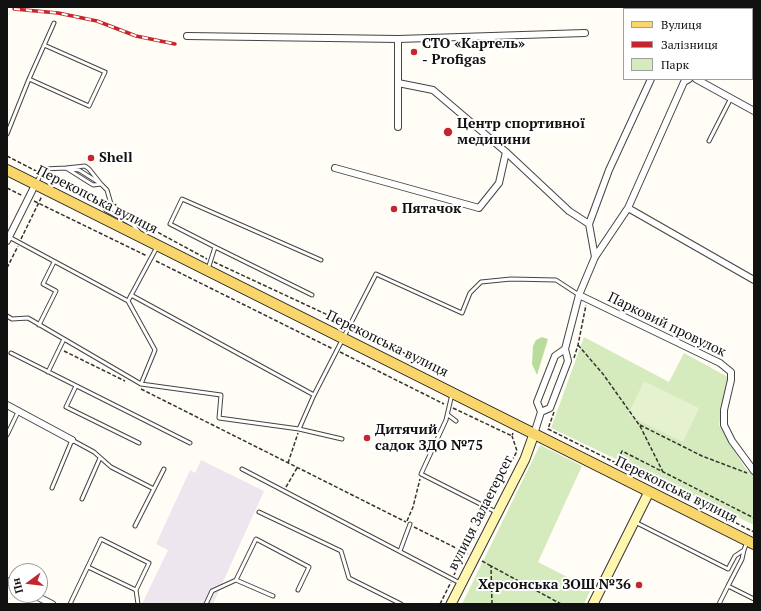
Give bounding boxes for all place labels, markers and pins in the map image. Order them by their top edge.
place label: СТО «Картель» - Profigas [422,36,525,68]
marker: СТО «Картель» - Profigas [409,47,419,57]
place label: Центр спортивної медицини [457,116,585,148]
marker: Центр спортивної медицини [442,126,454,138]
place label: Shell [99,150,133,166]
marker: Shell [86,153,96,163]
place label: Пятачок [402,201,461,217]
marker: Пятачок [389,204,399,214]
place label: Дитячий садок ЗДО №75 [375,422,483,454]
marker: Дитячий садок ЗДО №75 [362,433,372,443]
place label: Херсонська ЗОШ №36 [478,577,631,593]
marker: Херсонська ЗОШ №36 [634,580,644,590]

